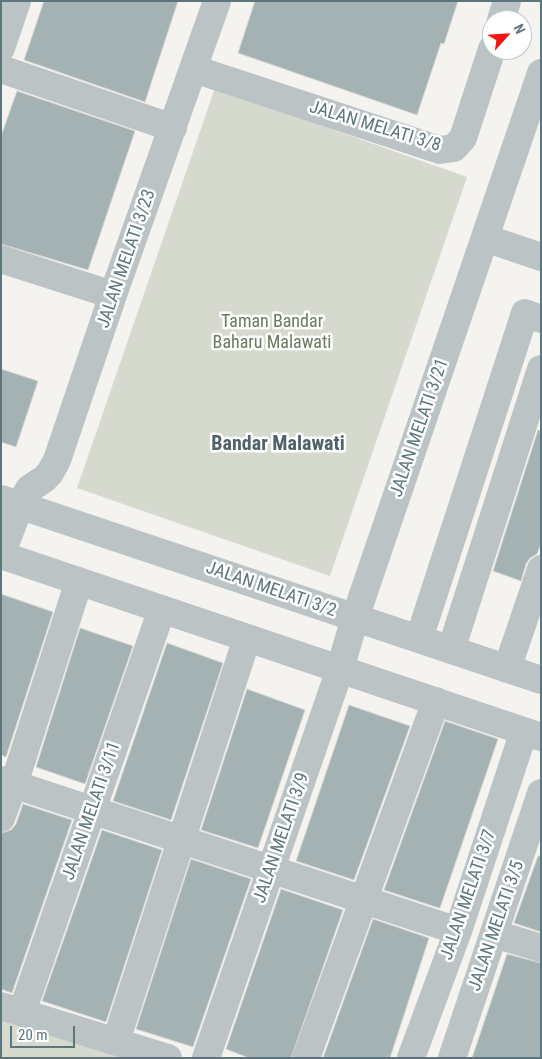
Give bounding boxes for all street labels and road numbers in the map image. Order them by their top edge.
street label: JALAN MELATI 3/8 [307,97,443,157]
street label: JALAN MELATI 3/23 [93,187,161,331]
street label: JALAN MELATI 3/21 [386,356,454,500]
street label: JALAN MELATI 3/2 [203,558,339,622]
street label: JALAN MELATI 3/11 [58,739,126,883]
street label: JALAN MELATI 3/9 [250,770,314,906]
street label: JALAN MELATI 3/7 [437,827,501,963]
street label: JALAN MELATI 3/5 [465,858,529,994]

